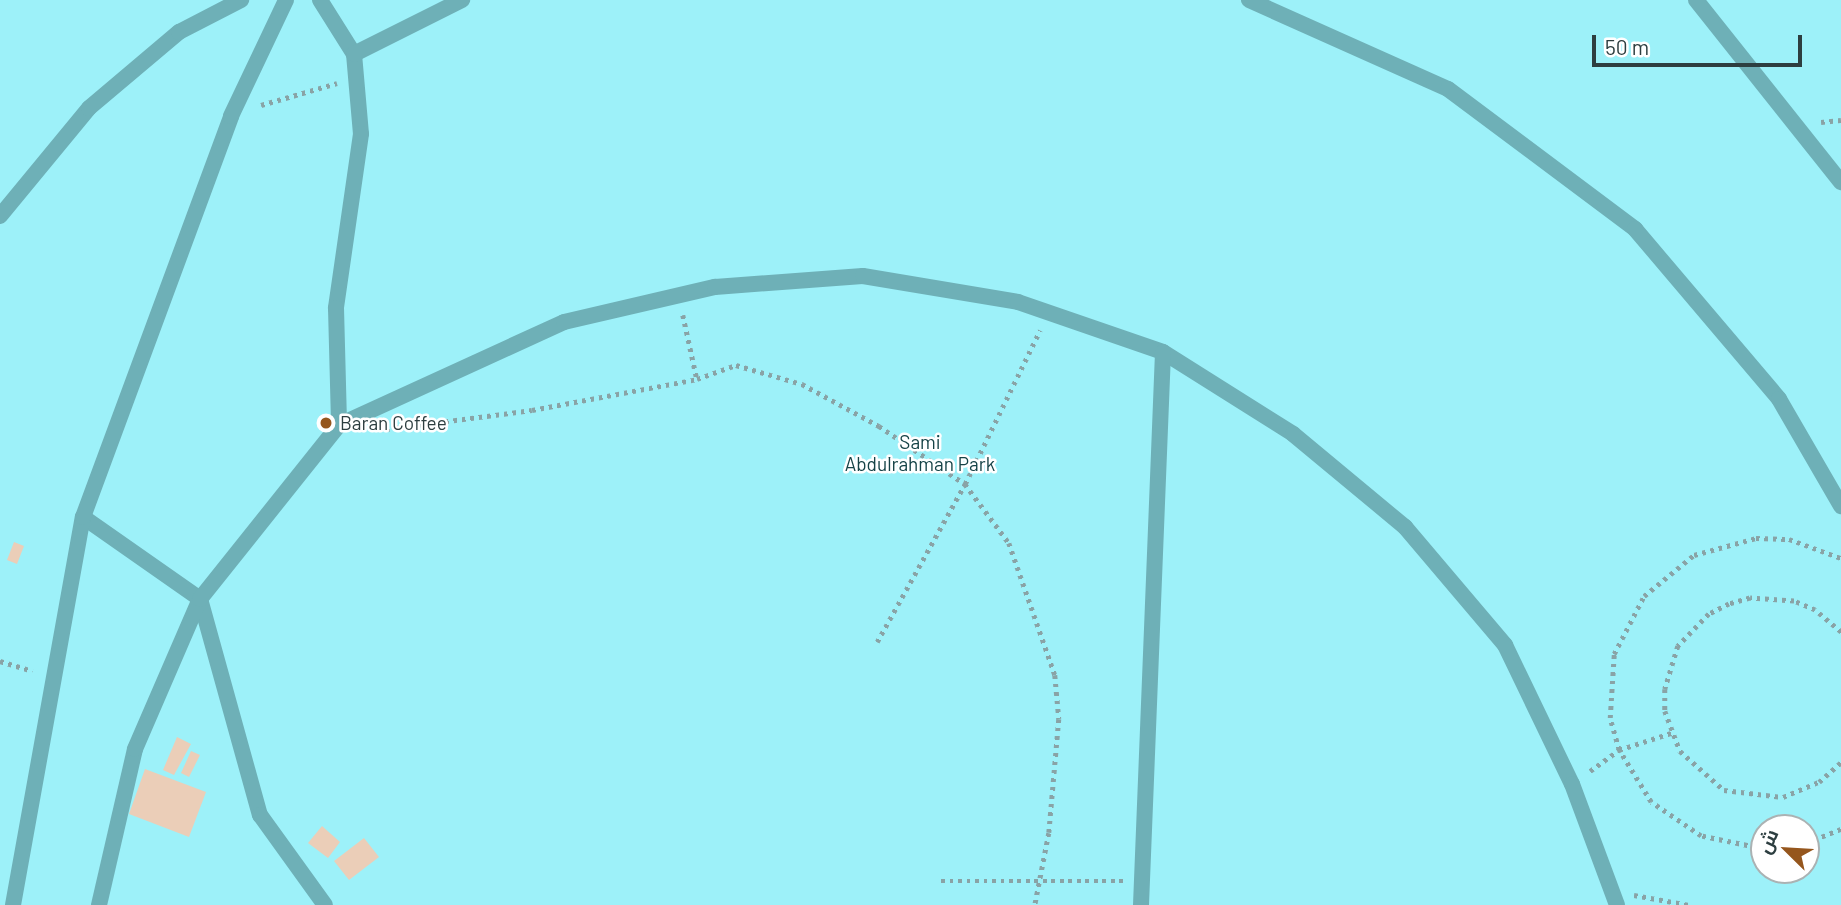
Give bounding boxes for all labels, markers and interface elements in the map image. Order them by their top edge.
scale bar [1596,21,1806,65]
text: 50 m [1605,34,1649,59]
place label: Baran Coffee [340,412,447,434]
marker: Baran Coffee [318,415,334,431]
park label: Sami Abdulrahman Park [845,431,995,475]
north arrow [1750,814,1820,884]
text: ش [1752,825,1783,857]

